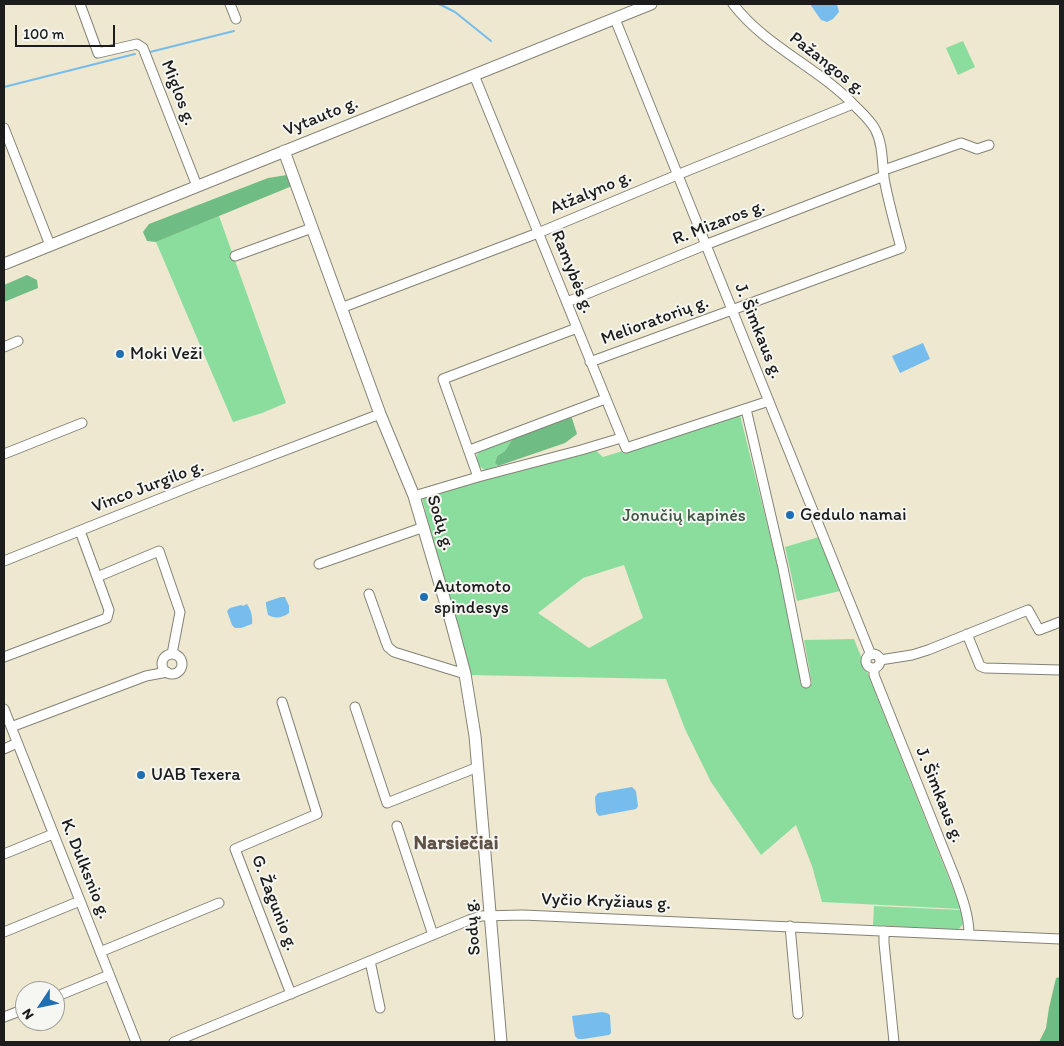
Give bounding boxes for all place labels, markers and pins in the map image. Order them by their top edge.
place label: Moki Veži [130,343,203,365]
marker: Moki Veži [114,348,126,360]
place label: Gedulo namai [800,504,907,526]
marker: Gedulo namai [784,509,796,521]
place label: Automoto spindesys [434,576,511,618]
marker: Automoto spindesys [418,591,430,603]
place label: UAB Texera [151,764,241,786]
marker: UAB Texera [135,769,147,781]

